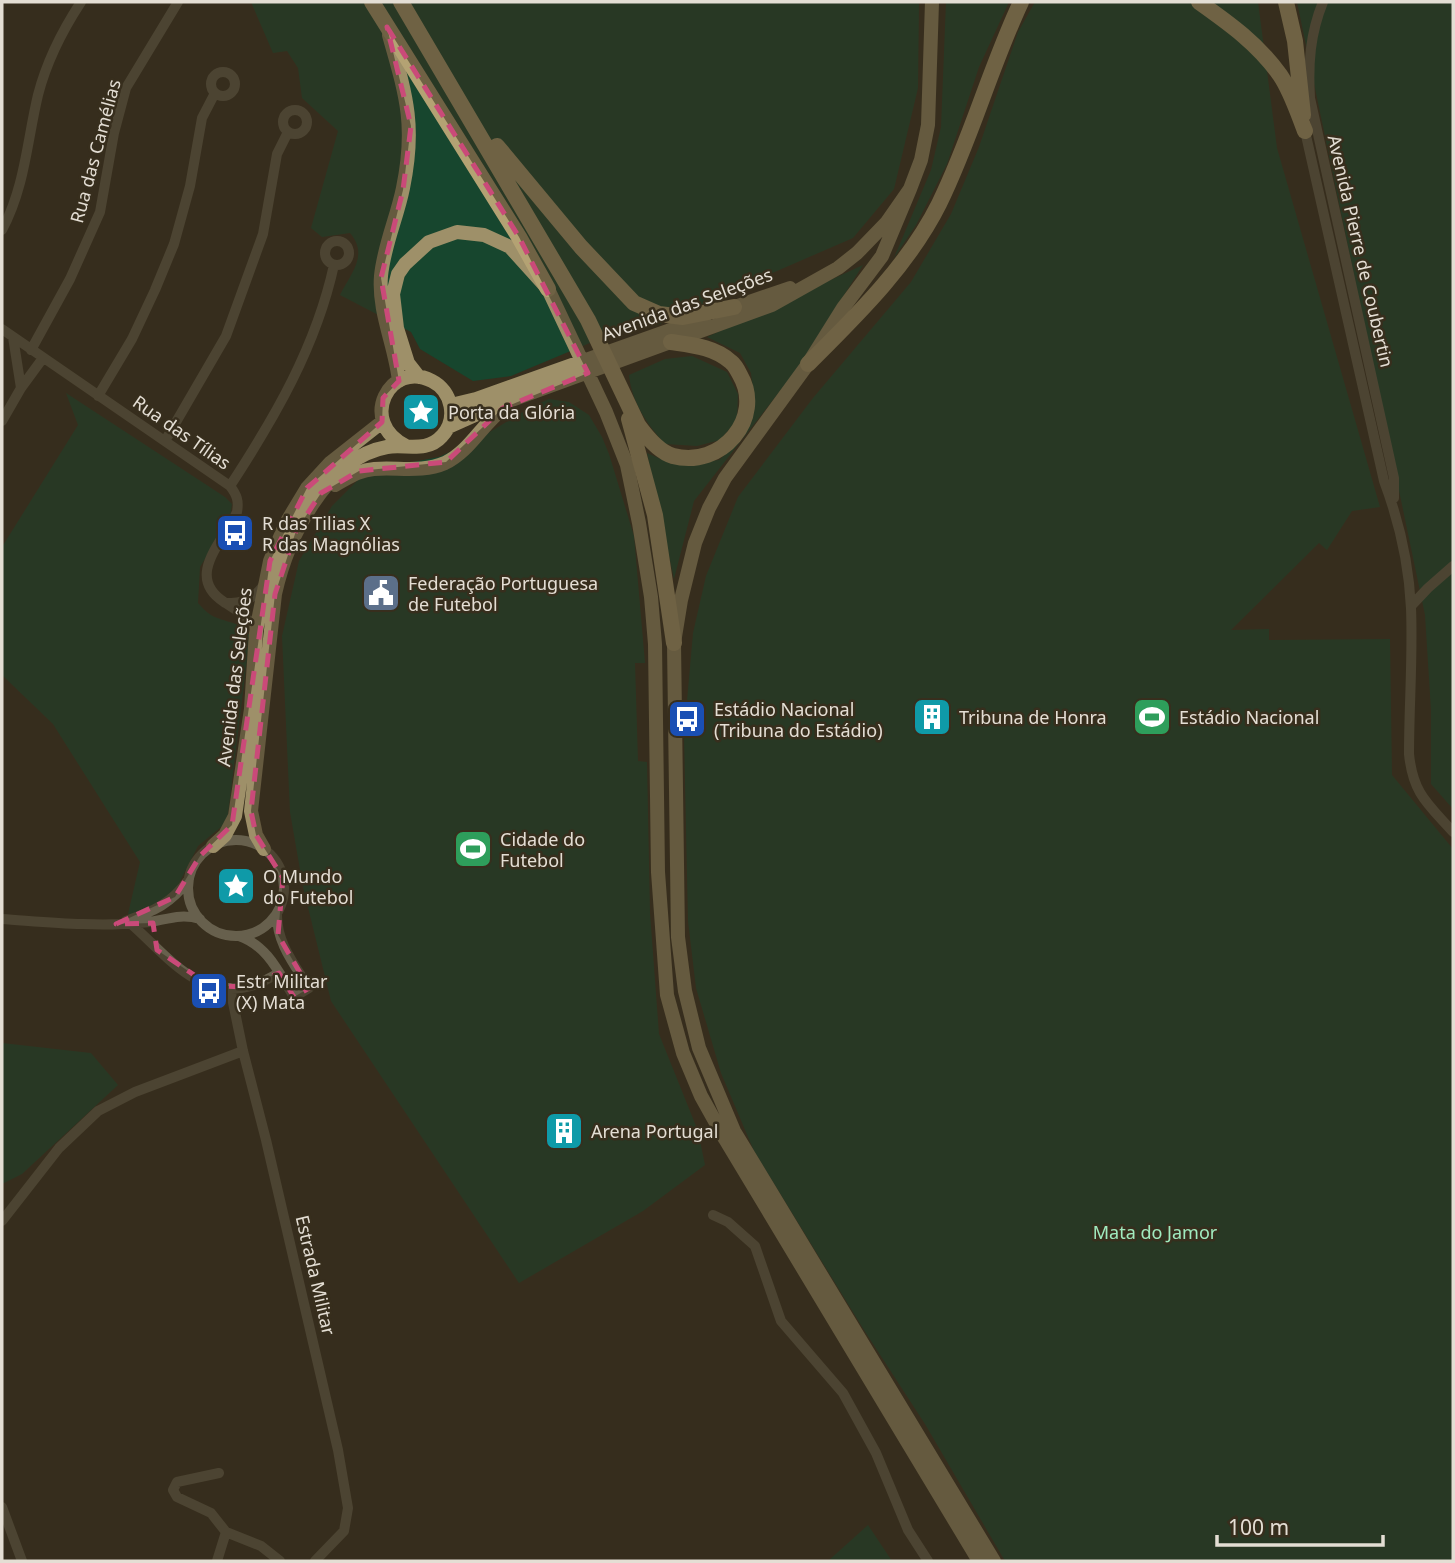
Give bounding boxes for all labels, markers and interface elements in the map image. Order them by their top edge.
street label: Rua das Camélias [64,76,126,226]
street label: Avenida Pierre de Coubertin [1323,133,1399,369]
street label: Avenida das Seleções [598,262,776,346]
street label: Rua das Tílias [128,389,236,475]
place icon: Porta da Glória [400,391,442,433]
place label: Porta da Glória [448,400,575,424]
place label: R das Tilias X R das Magnólias [262,511,400,556]
bus stop icon: R das Tilias X R das Magnólias [214,512,256,554]
place label: Federação Portuguesa de Futebol [408,571,598,616]
public building icon: Federação Portuguesa de Futebol [360,572,402,614]
street label: Avenida das Seleções [211,586,257,768]
building icon: Tribuna de Honra [911,696,953,738]
sports icon: Estádio Nacional [1131,696,1173,738]
place label: Estádio Nacional (Tribuna do Estádio) [714,697,883,742]
bus stop icon: Estádio Nacional (Tribuna do Estádio) [666,698,708,740]
place label: Tribuna de Honra [959,705,1107,729]
place label: Estádio Nacional [1179,705,1319,729]
place label: Cidade do Futebol [500,827,585,872]
sports icon: Cidade do Futebol [452,828,494,870]
place label: O Mundo do Futebol [263,864,353,909]
place icon: O Mundo do Futebol [215,865,257,907]
place label: Estr Militar (X) Mata [236,969,328,1014]
bus stop icon: Estr Militar (X) Mata [188,970,230,1012]
building icon: Arena Portugal [543,1110,585,1152]
place label: Arena Portugal [591,1119,718,1143]
street label: Estrada Militar [291,1213,342,1338]
park label: Mata do Jamor [1093,1220,1218,1244]
scale bar [1217,1504,1383,1548]
text: 100 m [1228,1513,1289,1541]

